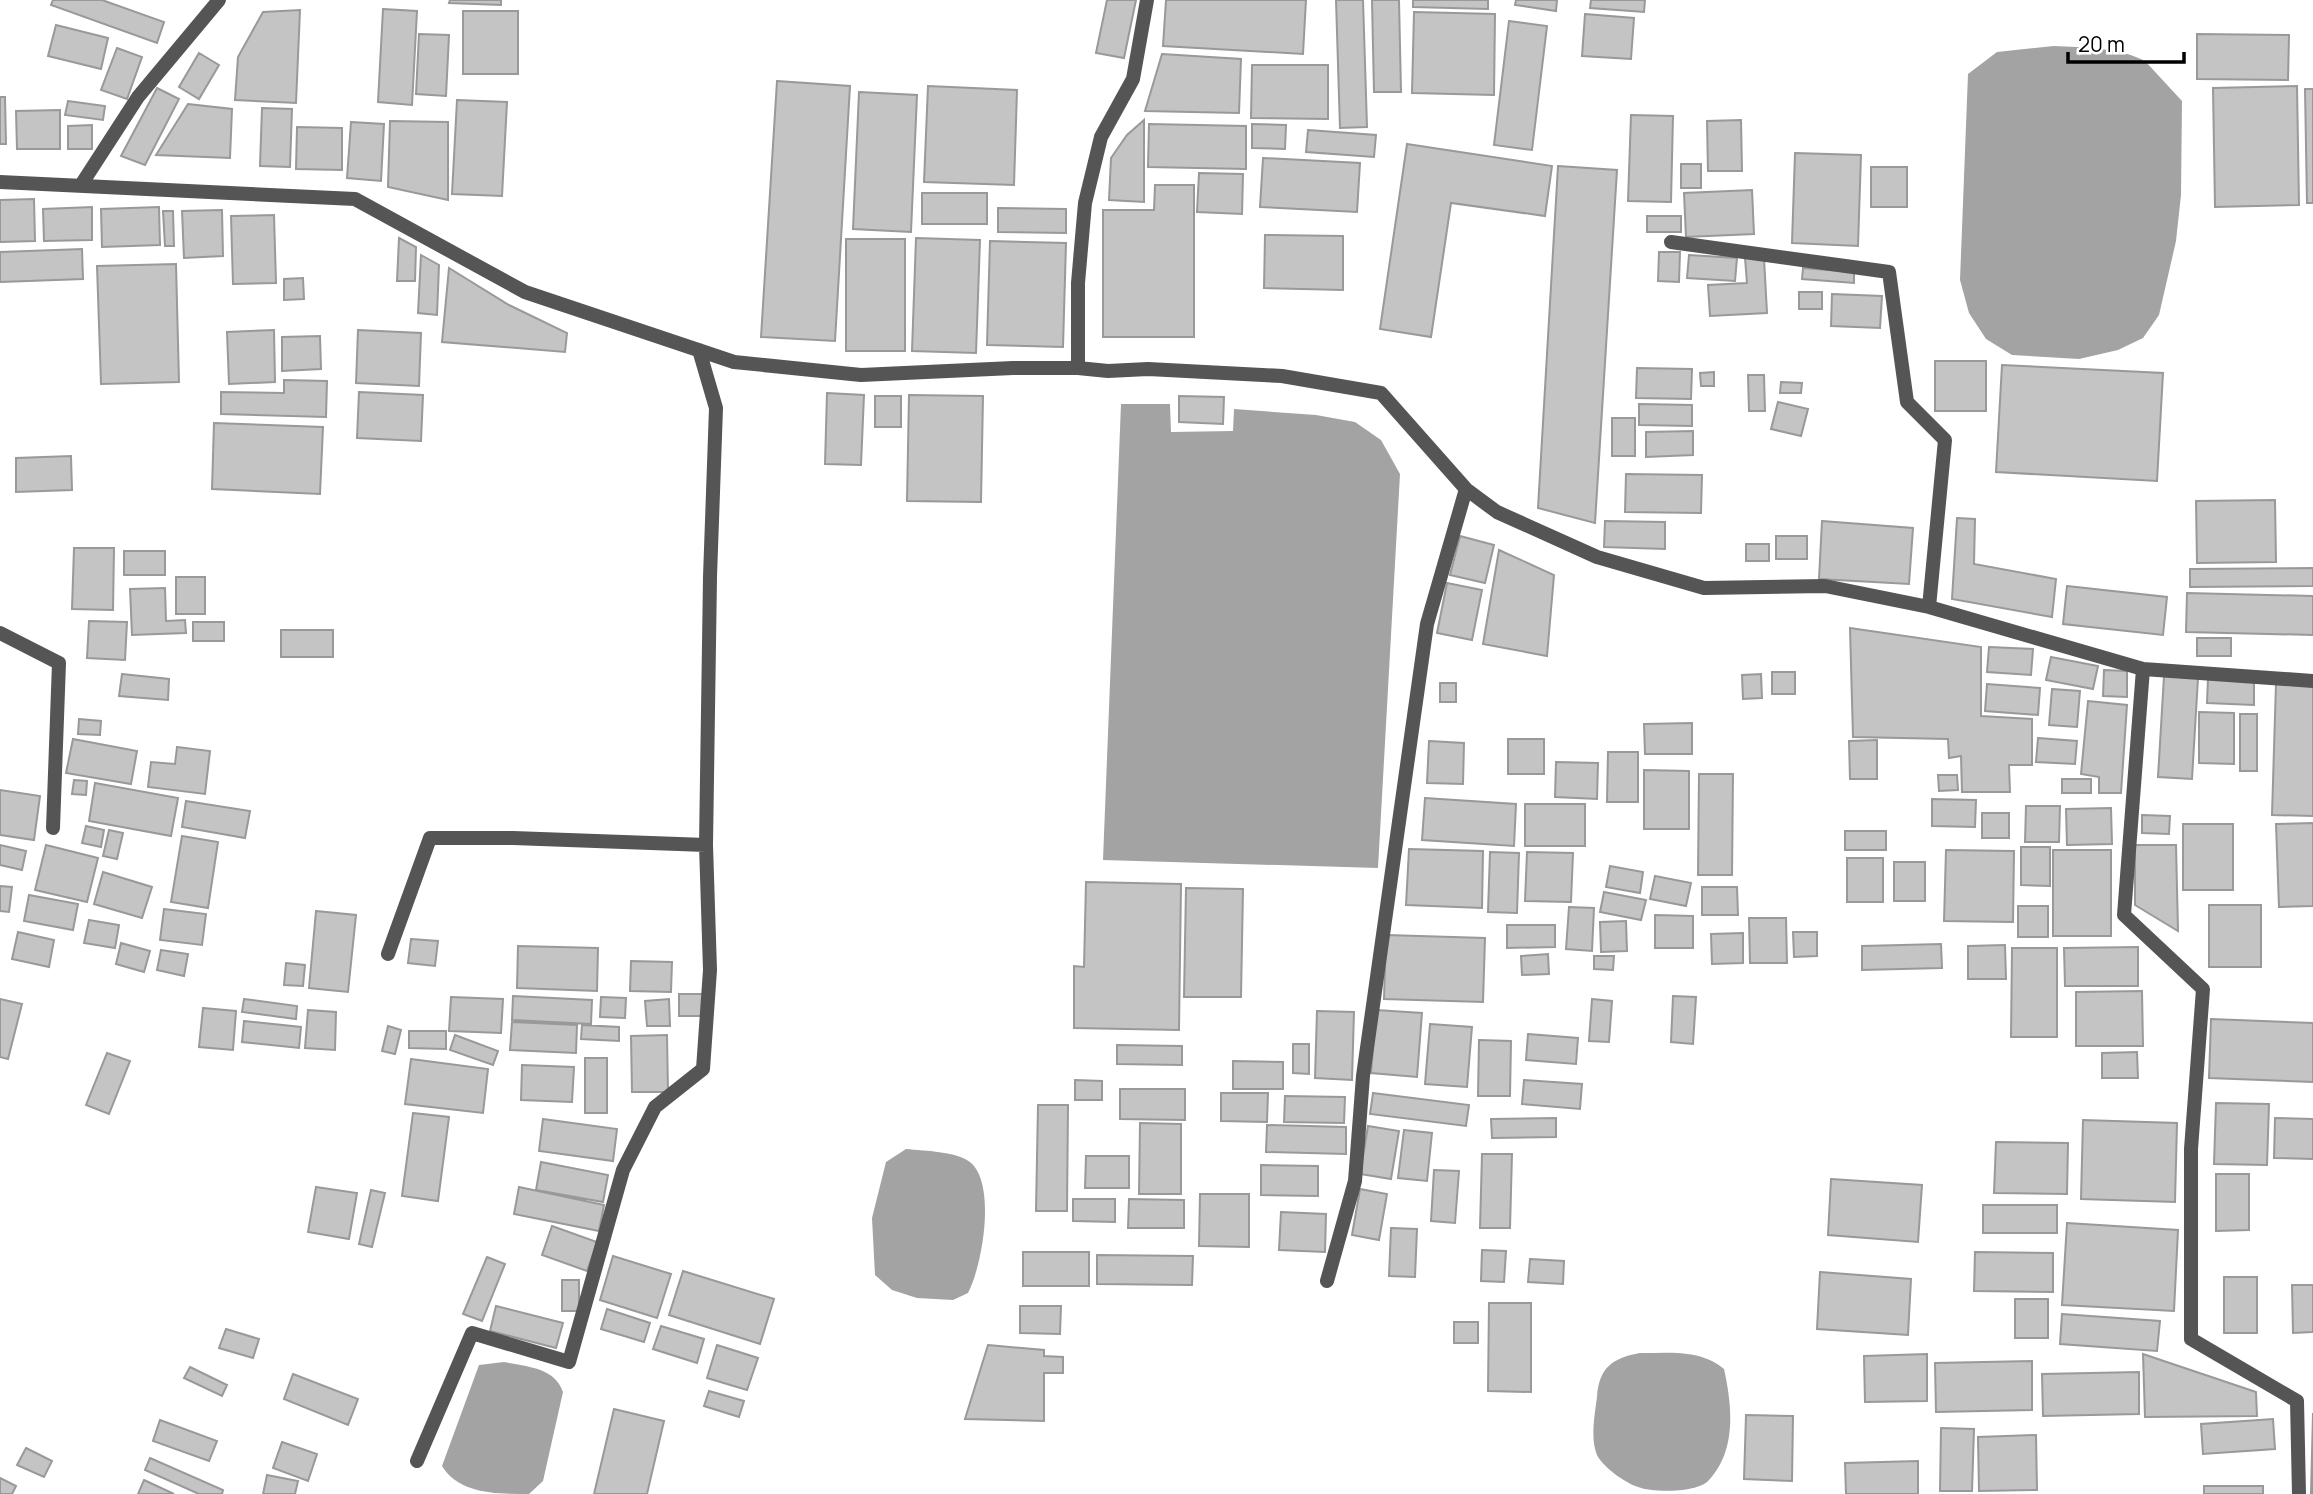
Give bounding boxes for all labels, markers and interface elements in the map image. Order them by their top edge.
scale bar [2068,21,2184,65]
text: 20 m [2078,30,2125,58]

